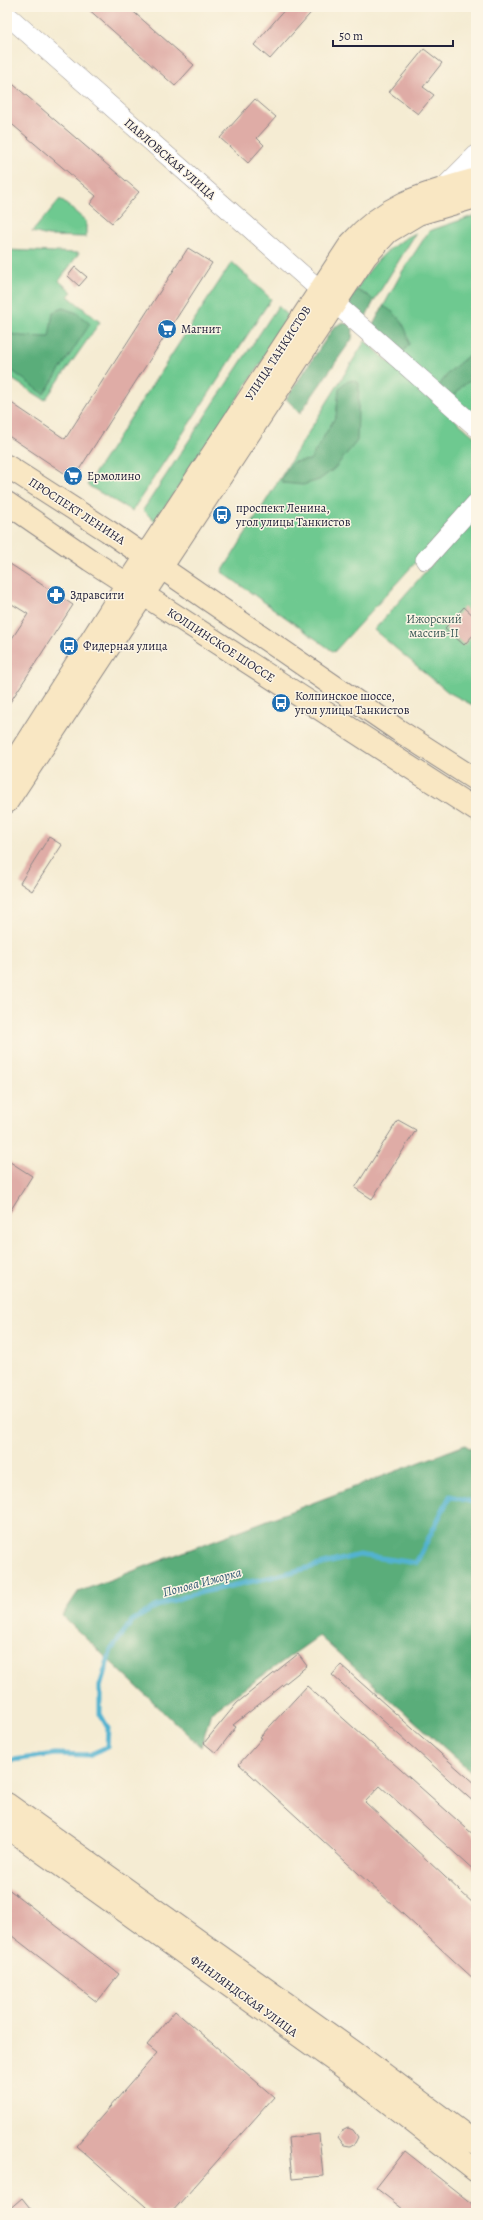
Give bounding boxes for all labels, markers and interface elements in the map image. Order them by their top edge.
scale bar [333,22,453,48]
text: 50 m [339,28,363,44]
street label: ПАВЛОВСКАЯ УЛИЦА [121,115,220,204]
street label: УЛИЦА ТАНКИСТОВ [241,303,315,403]
supermarket icon: Магнит [156,318,178,340]
place label: Магнит [181,321,222,337]
supermarket icon: Ермолино [62,465,84,487]
place label: Ермолино [87,468,141,484]
street label: ПРОСПЕКТ ЛЕНИНА [26,474,129,549]
place label: проспект Ленина, угол улицы Танкистов [235,500,351,530]
bus stop icon: проспект Ленина, угол улицы Танкистов [211,504,233,526]
pharmacy icon: Здравсити [45,584,67,606]
place label: Здравсити [70,587,124,603]
street label: КОЛПИНСКОЕ ШОССЕ [164,604,278,686]
park label: Ижорский массив-II [406,611,462,641]
bus stop icon: Фидерная улица [58,635,80,657]
place label: Фидерная улица [83,638,168,654]
place label: Колпинское шоссе, угол улицы Танкистов [294,688,410,718]
bus stop icon: Колпинское шоссе, угол улицы Танкистов [270,692,292,714]
water label: Попова Ижорка [161,1563,243,1601]
street label: ФИНЛЯНДСКАЯ УЛИЦА [187,1952,302,2041]

